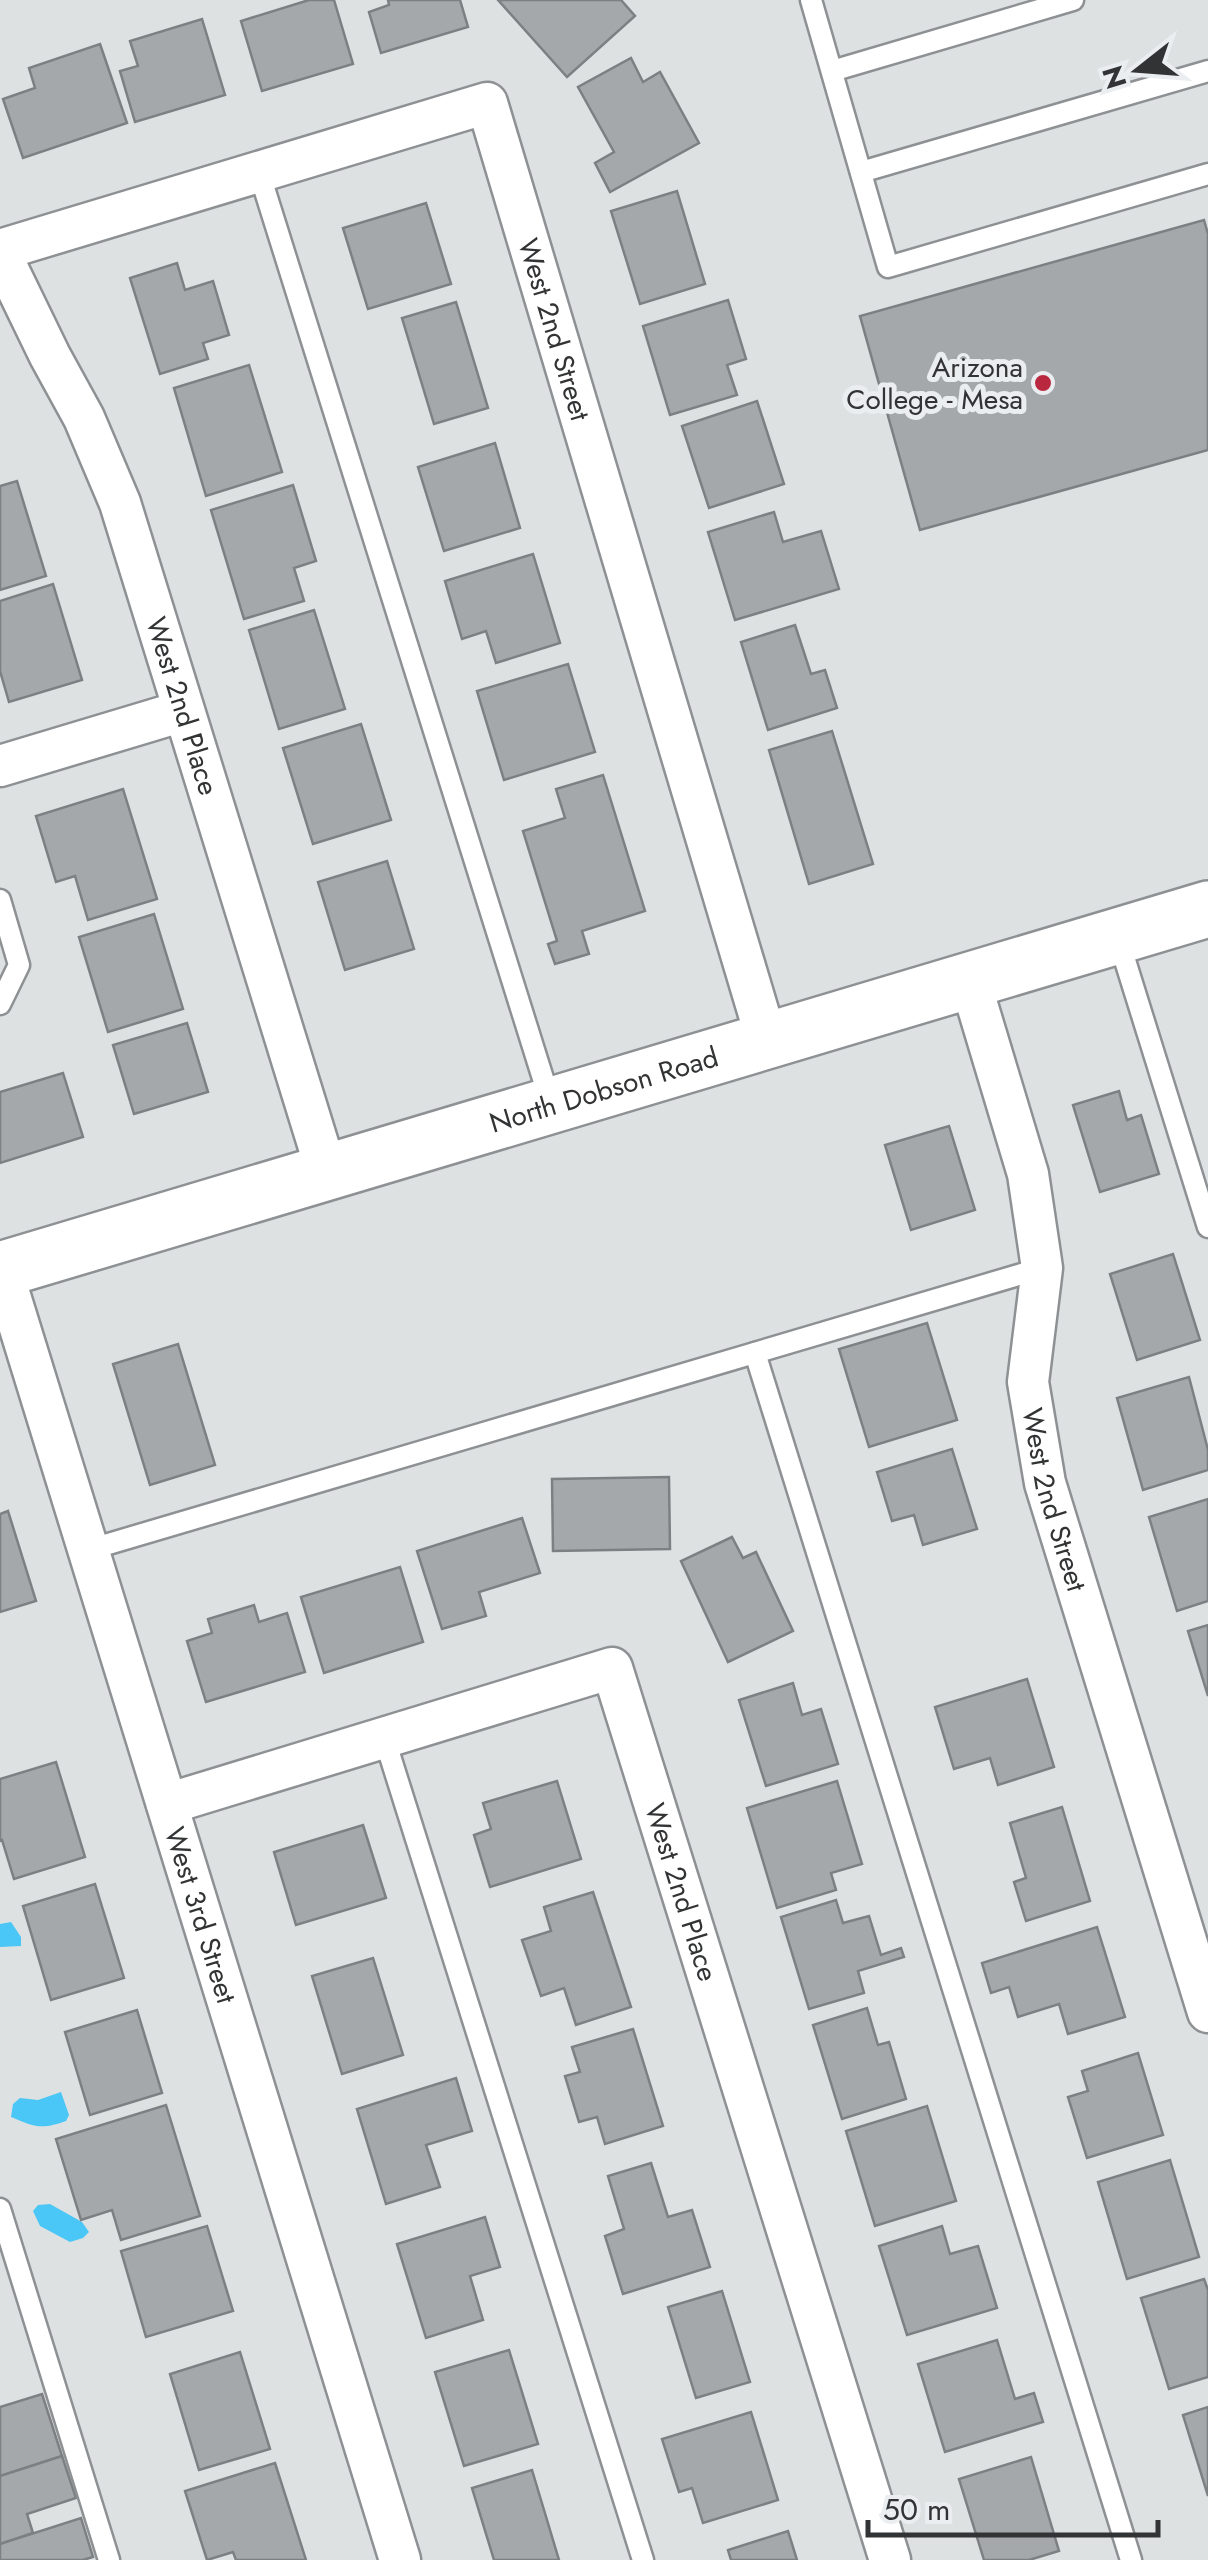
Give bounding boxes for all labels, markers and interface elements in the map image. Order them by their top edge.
north arrow [1088,20,1188,120]
text: N [1092,61,1137,94]
street label: West 2nd Street [508,234,601,426]
place label: Arizona College - Mesa [846,347,1023,420]
marker: Arizona College - Mesa [1032,372,1054,394]
street label: West 2nd Place [135,612,229,800]
street label: North Dobson Road [484,1037,723,1144]
street label: West 2nd Street [1012,1405,1097,1597]
street label: West 2nd Place [634,1798,728,1986]
street label: West 3rd Street [154,1822,247,2009]
scale bar [868,2475,1158,2537]
text: 50 m [883,2488,950,2531]

